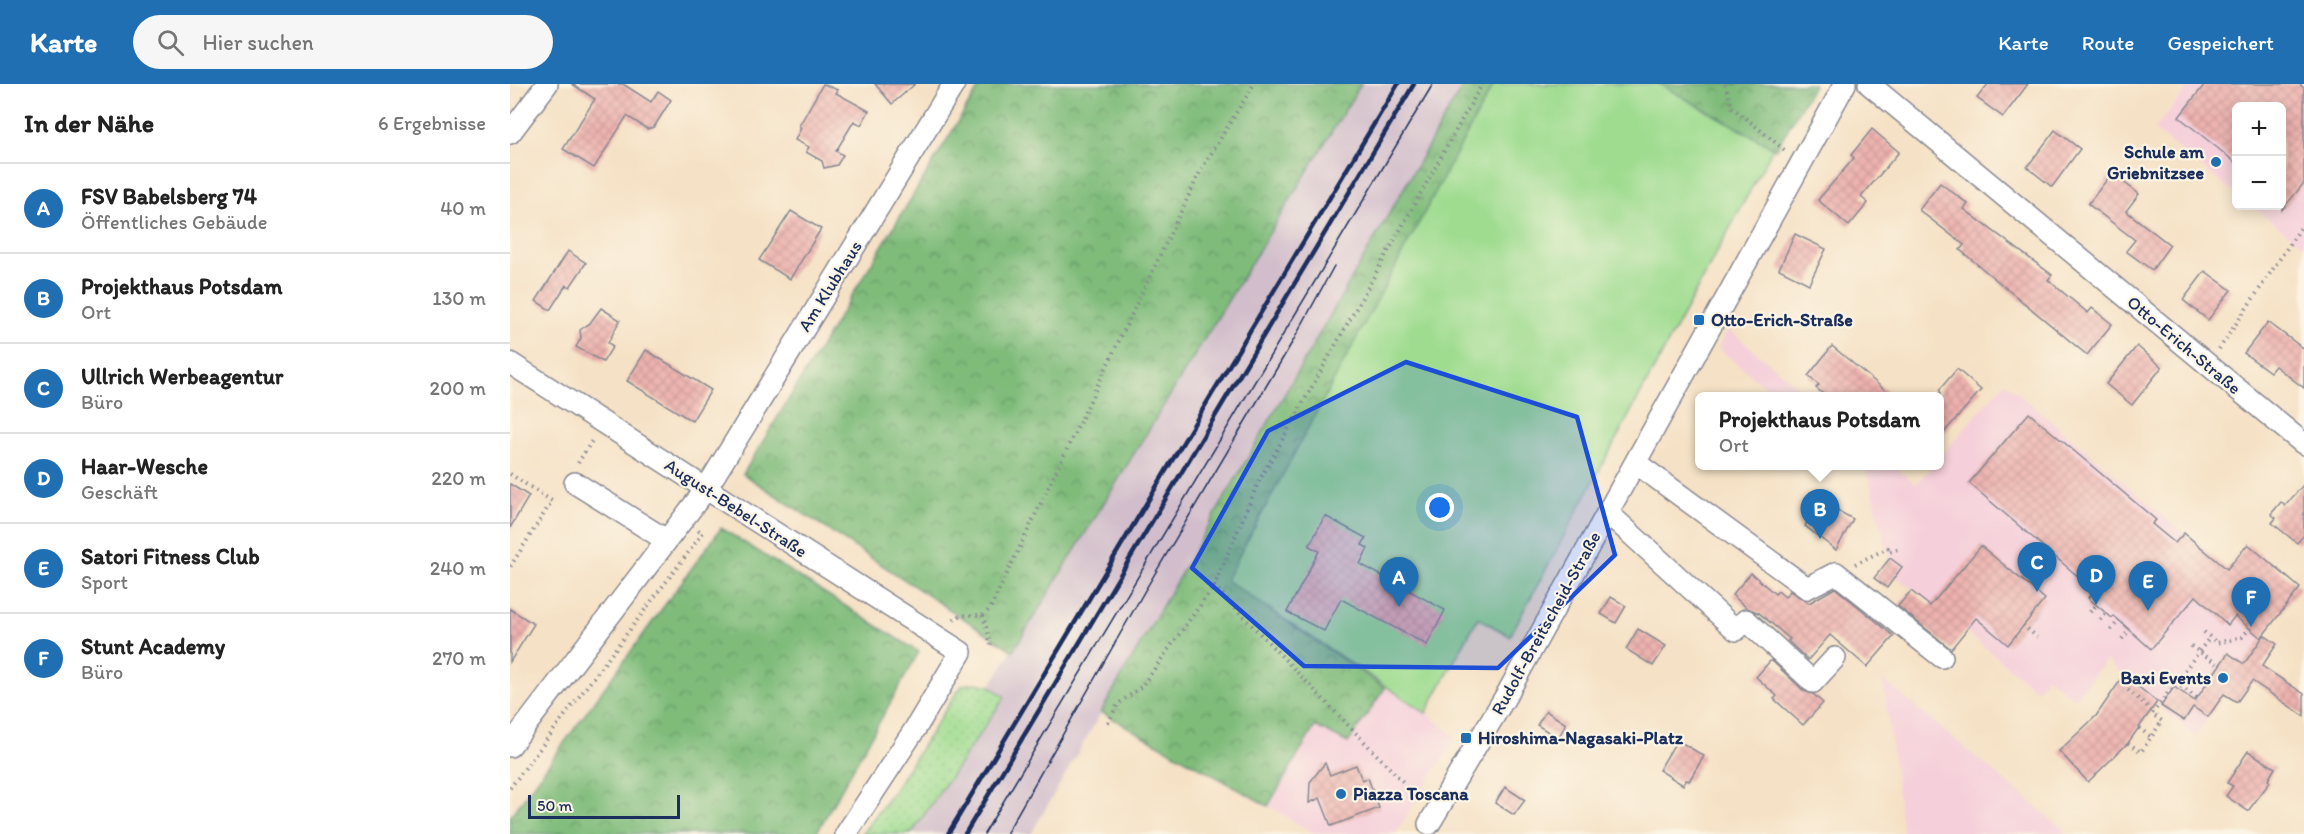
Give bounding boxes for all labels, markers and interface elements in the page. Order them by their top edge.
search box [133,15,553,69]
text: Karte [30,25,97,59]
icon: search [154,26,187,59]
text: Hier suchen [202,29,314,56]
text: Karte [1998,30,2049,55]
text: Route [2082,30,2135,55]
text: Gespeichert [2168,30,2274,55]
map controls [2232,102,2286,210]
button: + [2232,102,2286,156]
text: In der Nähe [24,107,154,139]
text: 6 Ergebnisse [378,111,486,135]
place label: Schule am Griebnitzsee [2107,141,2205,184]
marker: Schule am Griebnitzsee [2209,155,2223,169]
button: − [2232,156,2286,210]
text: FSV Babelsberg 74 [81,183,257,210]
text: A [37,196,50,220]
text: 40 m [440,196,486,220]
text: Öffentliches Gebäude [81,210,267,234]
street label: Am Klubhaus [793,236,867,336]
text: Projekthaus Potsdam [81,273,282,300]
text: B [37,286,50,310]
text: 130 m [432,286,486,310]
street label: Otto-Erich-Straße [2123,291,2245,399]
text: Ort [81,300,111,324]
place label: Otto-Erich-Straße [1711,309,1853,331]
marker: Otto-Erich-Straße [1692,313,1706,327]
text: Ullrich Werbeagentur [81,363,283,390]
text: C [37,376,50,400]
text: 200 m [430,376,486,400]
text: Büro [81,390,123,414]
popup [1695,392,1944,470]
text: Projekthaus Potsdam [1719,406,1920,433]
text: Ort [1719,433,1749,457]
text: Haar-Wesche [81,453,208,480]
street label: August-Bebel-Straße [661,454,811,562]
text: D [37,466,50,490]
text: 220 m [431,466,486,490]
text: Geschäft [81,480,158,504]
pin: B [1800,490,1840,539]
your location [1425,493,1454,522]
street label: Rudolf-Breitscheid-Straße [1486,527,1606,719]
pin: C [2018,542,2056,592]
text: Satori Fitness Club [81,543,260,570]
text: E [38,556,49,580]
text: 240 m [430,556,486,580]
pin: D [2076,556,2116,605]
pin: A [1380,558,1418,607]
pin: E [2128,562,2168,611]
text: Sport [81,570,128,594]
pin: F [2232,578,2270,627]
text: Stunt Academy [81,633,225,660]
text: F [38,646,49,670]
text: 270 m [432,646,486,670]
text: Büro [81,660,123,684]
place label: Baxi Events [2120,667,2211,689]
marker: Baxi Events [2216,671,2230,685]
place label: Hiroshima-Nagasaki-Platz [1478,727,1684,749]
marker: Hiroshima-Nagasaki-Platz [1459,731,1473,745]
place label: Piazza Toscana [1353,783,1469,805]
marker: Piazza Toscana [1334,787,1348,801]
scale bar [528,792,680,820]
text: 50 m [537,796,572,815]

